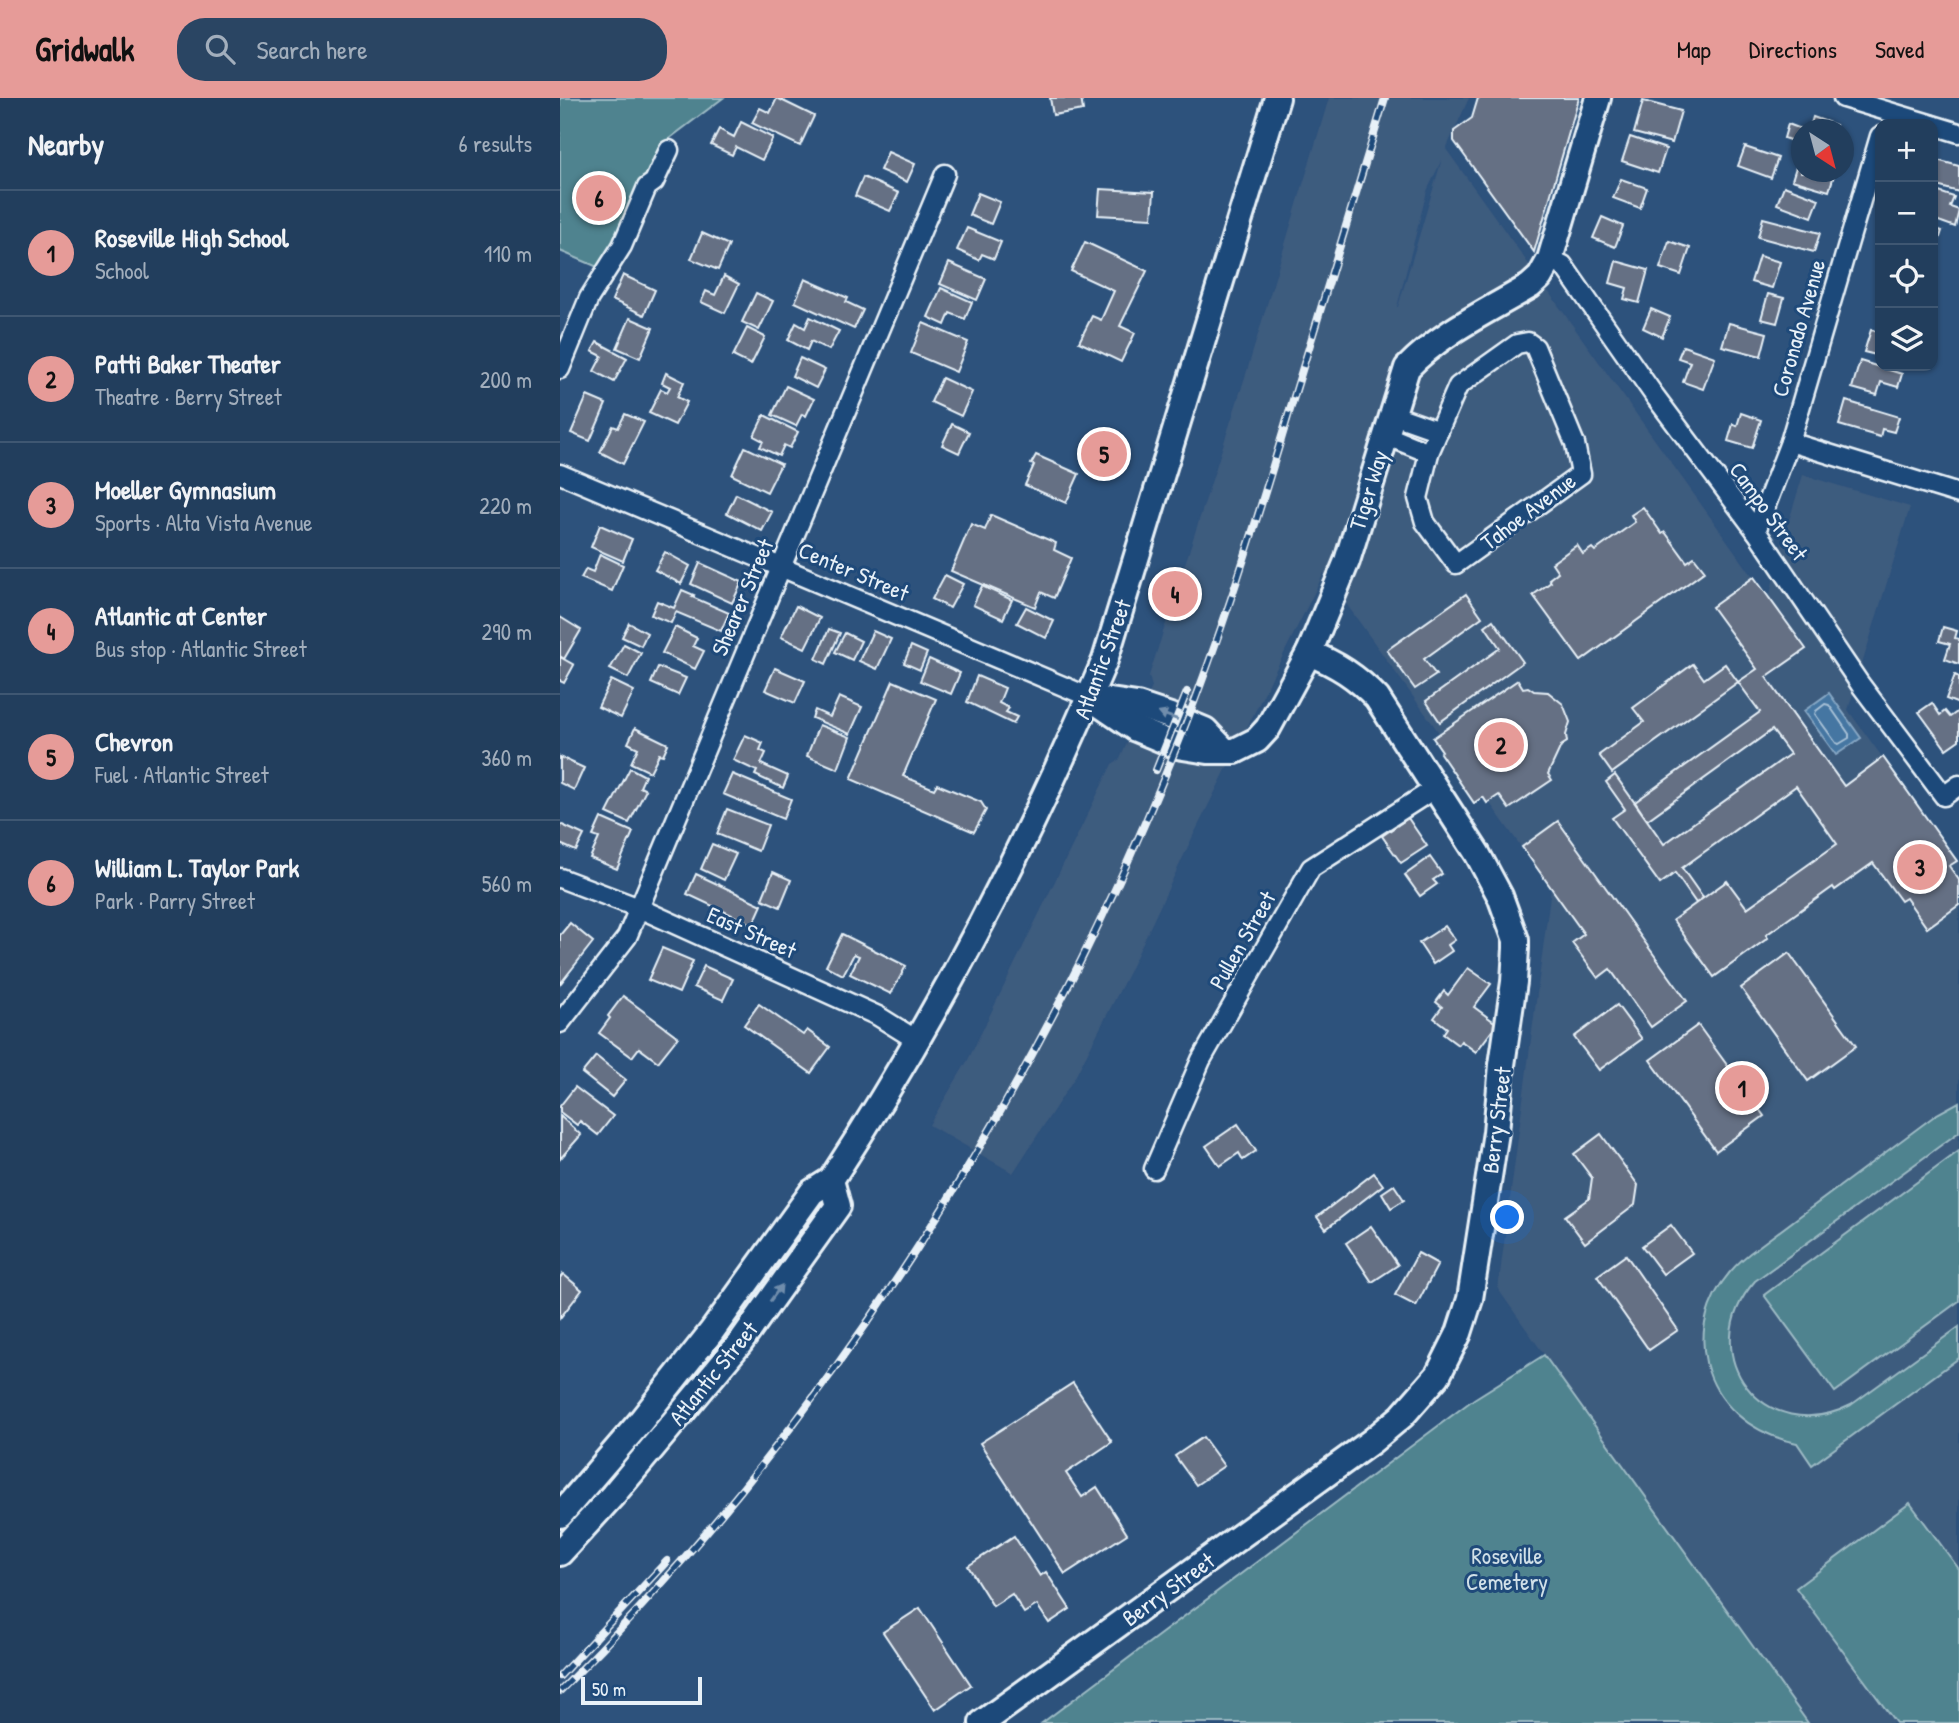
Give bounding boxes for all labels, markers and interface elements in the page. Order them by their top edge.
search box [177,18,667,81]
text: Gridwalk [35,27,135,71]
icon: search [201,30,239,68]
text: Search here [257,32,368,67]
text: Map [1677,33,1711,65]
text: Directions [1749,33,1837,65]
text: Saved [1875,33,1924,65]
north arrow [1791,119,1854,182]
map controls [1875,119,1938,371]
button: + [1875,119,1938,182]
text: Nearby [28,124,104,164]
text: 6 results [459,128,532,159]
pin: 6 [576,172,622,224]
button: − [1875,182,1938,245]
text: Roseville High School [95,220,289,255]
text: 1 [47,238,55,269]
text: 110 m [484,238,532,269]
button: locate [1875,245,1938,308]
text: School [95,255,149,286]
street label: Coronado Avenue [1764,256,1832,400]
button: layers [1875,308,1938,371]
text: Patti Baker Theater [95,346,281,381]
text: 2 [46,364,56,395]
text: 200 m [480,364,532,395]
text: Theatre · Berry Street [95,381,282,412]
pin: 5 [1081,428,1127,480]
street label: Tiger Way [1341,446,1395,534]
street label: Campo Street [1723,455,1816,568]
street label: Tahoe Avenue [1474,465,1582,557]
text: Moeller Gymnasium [95,472,276,507]
text: 3 [46,490,56,521]
text: 220 m [479,490,532,521]
text: Sports · Alta Vista Avenue [95,507,313,538]
street label: Shearer Street [703,533,781,660]
street label: Center Street [794,534,915,609]
pin: 4 [1152,568,1198,620]
street label: Atlantic Street [1066,594,1138,723]
text: Atlantic at Center [95,598,267,633]
text: 4 [47,616,55,647]
text: 290 m [482,616,532,647]
text: Bus stop · Atlantic Street [95,633,307,664]
one-way arrow [1158,710,1179,721]
pin: 2 [1478,719,1524,771]
text: Chevron [95,724,173,759]
text: 5 [46,742,56,773]
text: 360 m [481,742,532,773]
text: Fuel · Atlantic Street [95,759,269,790]
pin: 3 [1897,841,1943,893]
text: William L. Taylor Park [95,850,299,885]
text: 6 [46,868,56,899]
text: 560 m [482,868,532,899]
street label: Pullen Street [1201,884,1283,995]
text: Park · Parry Street [95,885,255,916]
street label: East Street [702,899,803,966]
pin: 1 [1719,1062,1765,1114]
street label: Berry Street [1474,1064,1518,1175]
your location [1490,1200,1524,1234]
one-way arrow [769,1284,783,1302]
street label: Atlantic Street [661,1314,765,1432]
park label: Roseville Cemetery [1466,1540,1548,1597]
street label: Berry Street [1116,1544,1221,1633]
scale bar [581,1674,702,1706]
text: 50 m [592,1676,626,1702]

